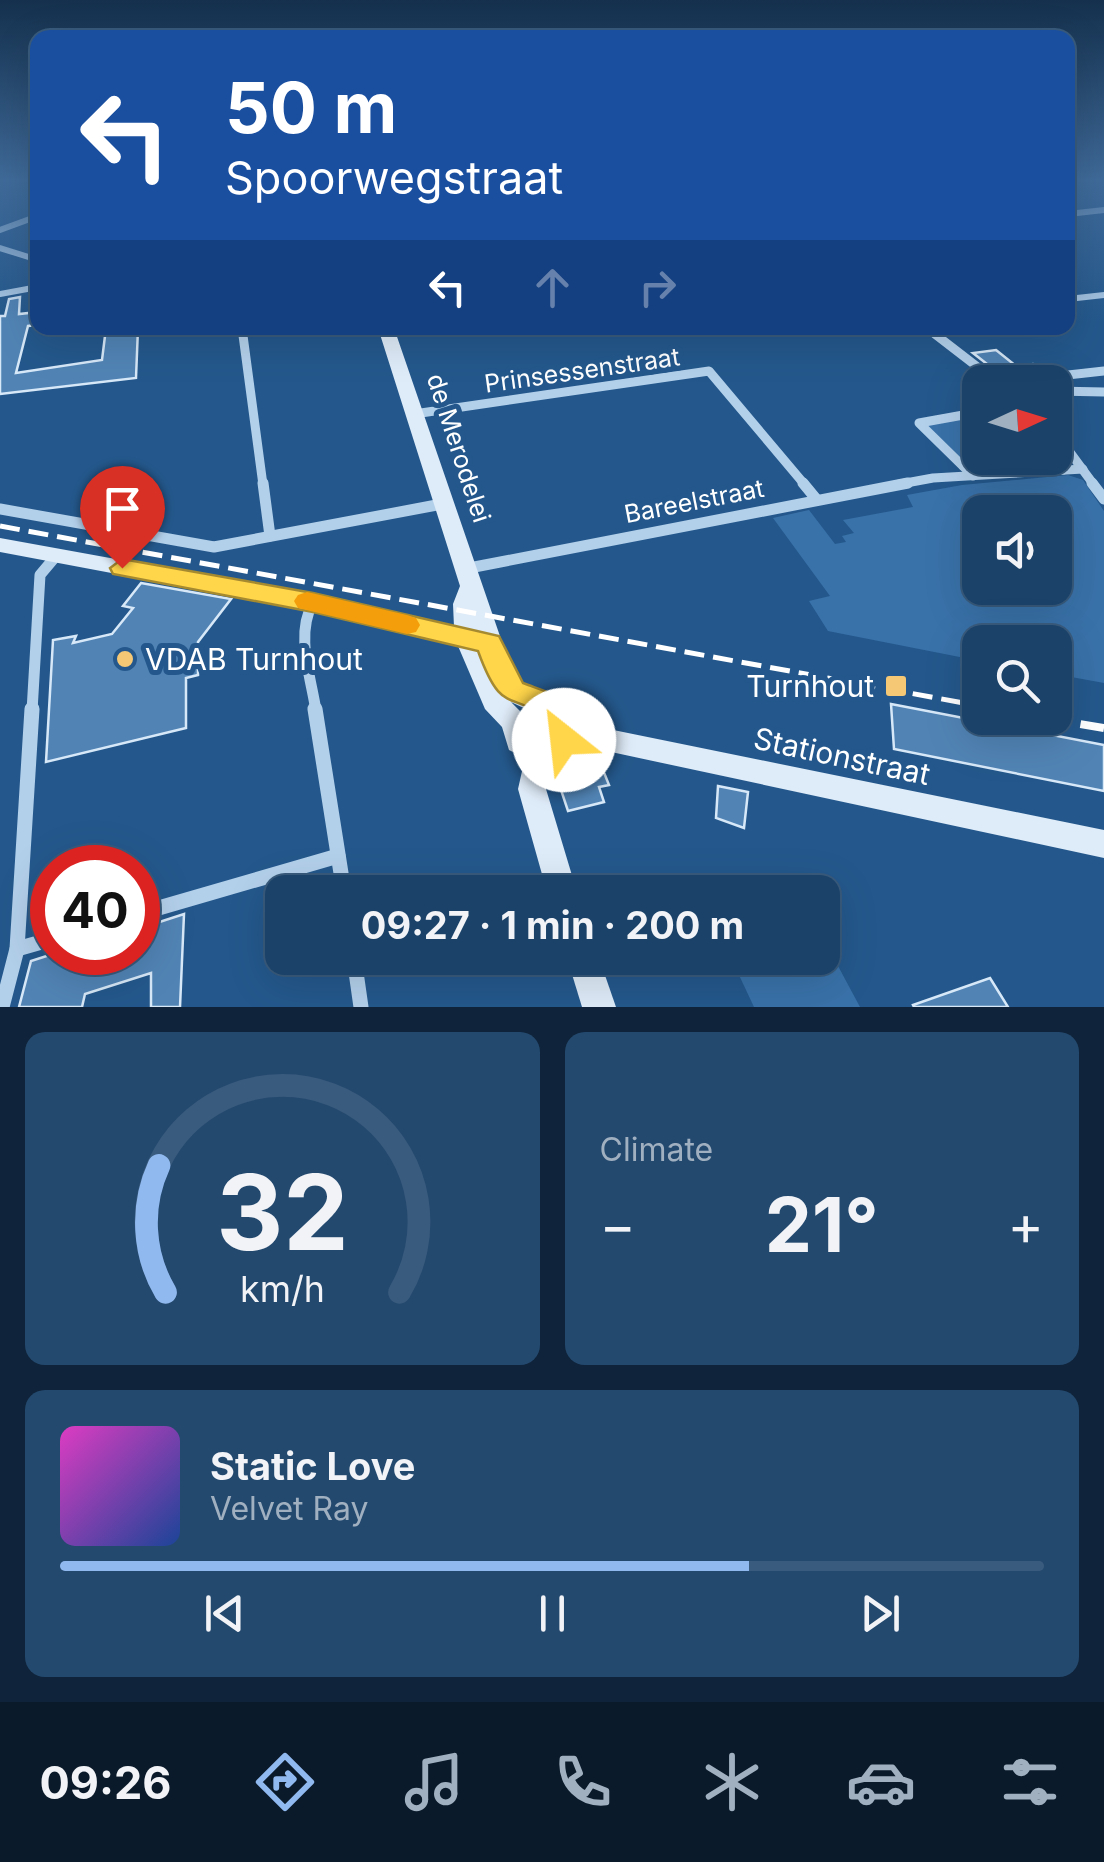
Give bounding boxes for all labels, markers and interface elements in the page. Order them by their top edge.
text: 50 m [225,65,397,150]
icon: left [60,70,190,200]
text: Spoorwegstraat [225,150,563,205]
icon: left [420,260,475,315]
icon: ahead [525,260,580,315]
icon: right [630,260,685,315]
street label: Prinsessenstraat [482,341,682,399]
north arrow [962,365,1072,475]
map controls [962,365,1072,735]
street label: de Merodelei [421,370,497,526]
pin [80,466,165,569]
street label: Bareelstraat [622,473,766,529]
icon: arrive [95,481,150,536]
button: sound [962,495,1072,605]
button: search [962,625,1072,735]
place label: VDAB Turnhout [145,641,363,677]
marker: VDAB Turnhout [114,648,136,670]
place label: Turnhout [746,668,874,704]
marker: Turnhout [883,673,909,699]
position arrow [512,688,616,792]
street label: Stationstraat [751,720,934,792]
speed limit sign: 40 [30,845,160,975]
text: 09:27 · 1 min · 200 m [361,902,744,948]
text: Climate [600,1130,713,1169]
text: 32 [216,1149,349,1275]
text: 21° [765,1179,879,1270]
text: − [600,1192,636,1258]
text: + [1008,1192,1044,1258]
text: km/h [240,1267,325,1311]
text: Static Love [210,1443,415,1489]
text: Velvet Ray [210,1489,368,1528]
icon: previous [197,1586,252,1641]
icon: pause [525,1586,580,1641]
icon: next [853,1586,908,1641]
icon: directions [250,1747,320,1817]
icon: music [399,1747,469,1817]
icon: phone [548,1747,618,1817]
icon: climate [697,1747,767,1817]
icon: car [846,1747,916,1817]
icon: filters [995,1747,1065,1817]
text: 09:26 [39,1755,172,1810]

